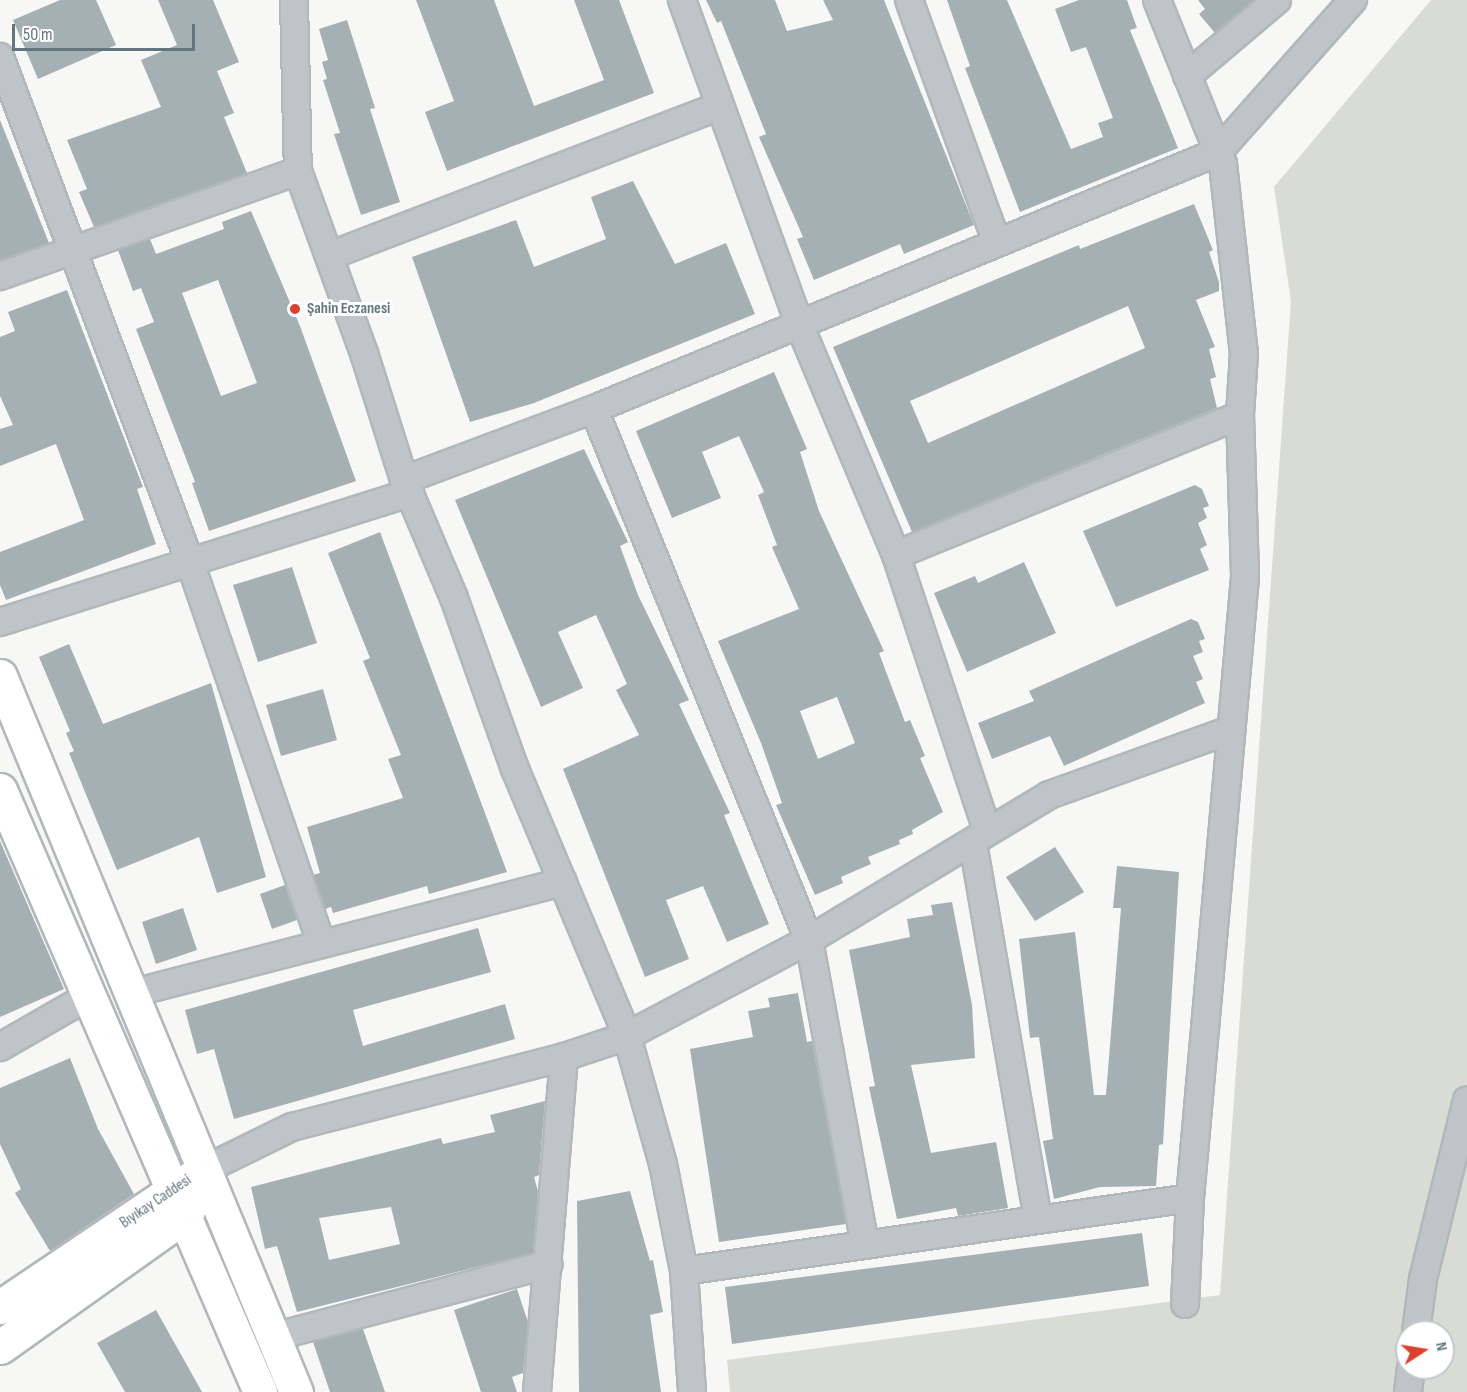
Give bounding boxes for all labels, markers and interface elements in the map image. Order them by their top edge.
scale bar [15,12,198,50]
text: 50 m [23,24,53,45]
place label: Şahin Eczanesi [307,299,390,319]
marker: Şahin Eczanesi [288,302,302,316]
street label: Bıyıkay Caddesi [117,1171,195,1233]
north arrow [1395,1320,1455,1380]
text: N [1431,1340,1451,1353]

